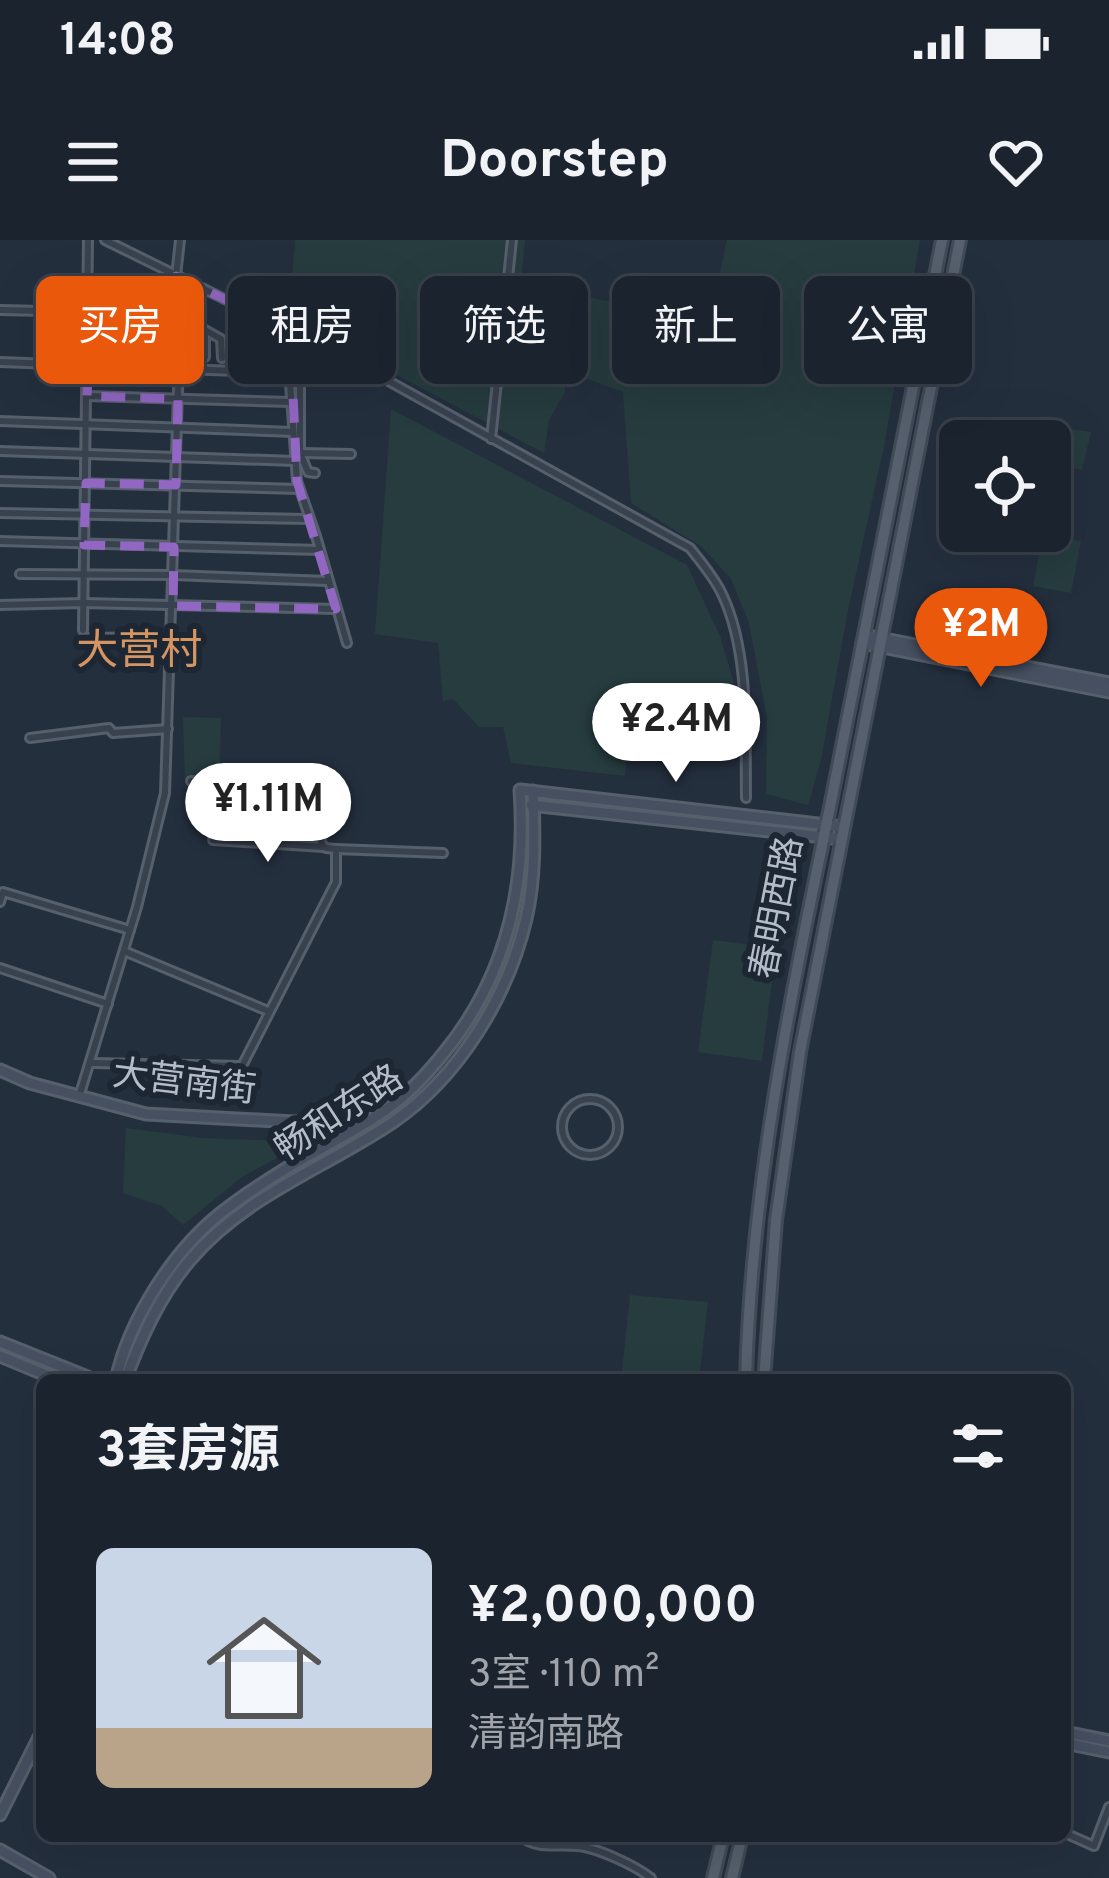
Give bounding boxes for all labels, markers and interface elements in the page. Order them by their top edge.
text: 14:08 [60,14,176,71]
text: Doorstep [440,128,669,197]
icon: menu [60,129,126,195]
icon: heart [983,129,1049,195]
chip: 买房 [36,276,204,384]
chip: 租房 [228,276,396,384]
chip: 筛选 [420,276,588,384]
chip: 新上 [612,276,780,384]
chip: 公寓 [804,276,972,384]
map controls [939,420,1071,552]
button: locate [939,420,1071,552]
pin: ¥2M [923,588,1039,690]
text: ¥2M [941,602,1021,651]
district label: 大营村 [76,627,202,680]
pin: ¥2.4M [592,683,760,785]
text: ¥2.4M [619,697,733,746]
pin: ¥1.11M [170,763,366,865]
text: ¥1.11M [212,777,324,826]
street label: 春明西路 [743,833,815,983]
street label: 大营南街 [110,1052,258,1116]
street label: 畅和东路 [267,1056,413,1174]
icon: filters [945,1413,1011,1479]
text: 3套房源 [96,1421,280,1486]
text: ¥2,000,000 [468,1576,758,1641]
icon: home [192,1596,336,1740]
text: 3室 · 110 m² [468,1652,659,1701]
text: 清韵南路 [468,1712,624,1761]

